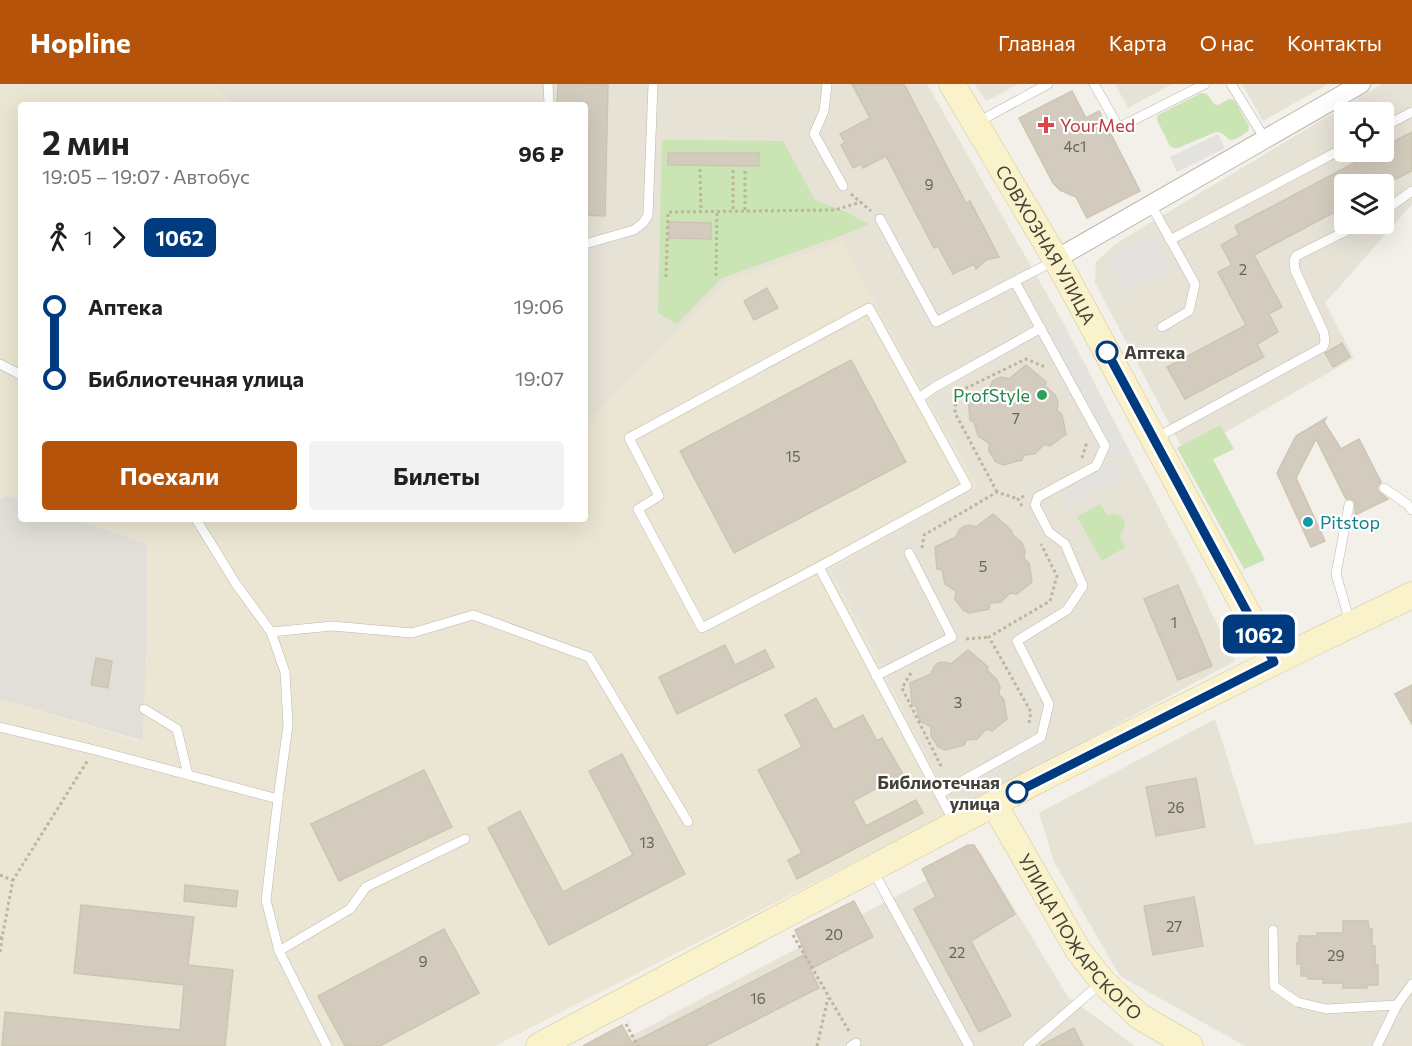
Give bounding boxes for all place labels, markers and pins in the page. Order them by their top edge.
place label: YourMed [1060,114,1135,136]
marker: YourMed [1037,116,1055,134]
marker: Аптека [1096,341,1118,363]
place label: Аптека [1124,341,1185,363]
place label: ProfStyle [953,384,1030,406]
marker: ProfStyle [1035,388,1049,402]
place label: Pitstop [1320,511,1380,533]
marker: Pitstop [1301,515,1315,529]
place label: Библиотечная улица [877,771,1000,814]
marker: Библиотечная улица [1006,781,1028,803]

